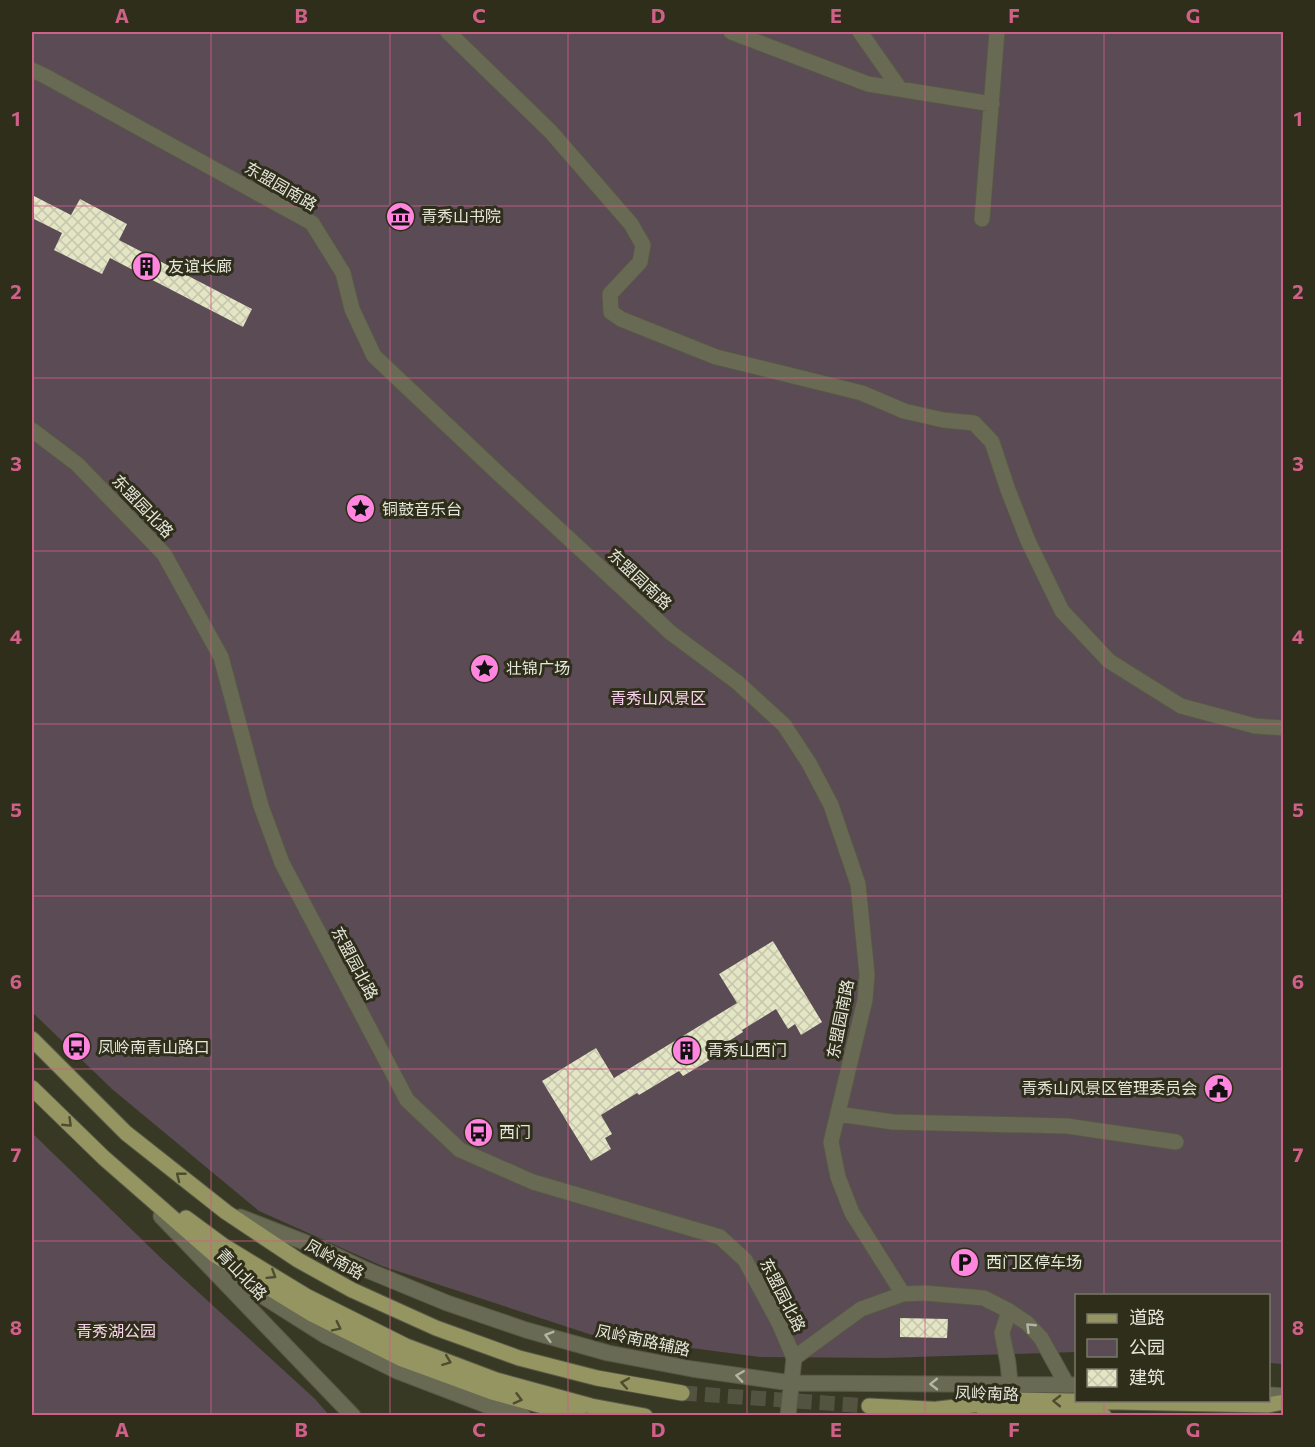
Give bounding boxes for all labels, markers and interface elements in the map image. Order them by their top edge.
text: A [115,3,129,27]
text: B [294,3,308,27]
text: C [472,3,486,27]
text: D [651,3,665,27]
text: E [830,3,842,27]
text: F [1008,3,1020,27]
text: G [1186,3,1200,27]
text: 1 [11,106,21,130]
text: 1 [1293,106,1303,130]
street label: 东盟园南路 [242,157,321,214]
museum icon: 青秀山书院 [384,200,416,232]
place label: 青秀山书院 [421,206,501,225]
building icon: 友谊长廊 [131,250,163,282]
place label: 友谊长廊 [168,256,232,275]
text: 2 [10,279,22,303]
text: 2 [1292,279,1304,303]
text: 3 [10,451,22,475]
text: 3 [1292,451,1304,475]
street label: 东盟园北路 [109,470,178,541]
place icon: 铜鼓音乐台 [345,493,377,525]
place label: 铜鼓音乐台 [382,499,462,518]
street label: 东盟园南路 [605,544,676,613]
text: 4 [10,624,22,648]
text: 4 [1292,624,1304,648]
place icon: 壮锦广场 [469,652,501,684]
place label: 壮锦广场 [506,658,570,677]
park label: 青秀山风景区 [610,688,706,707]
text: 5 [10,797,22,821]
text: 5 [1292,797,1304,821]
street label: 东盟园北路 [328,923,383,1003]
text: 6 [10,969,22,993]
text: 6 [1292,969,1304,993]
street label: 东盟园南路 [823,978,856,1060]
bus stop icon: 凤岭南青山路口 [61,1031,93,1063]
building icon: 青秀山西门 [670,1034,702,1066]
place label: 凤岭南青山路口 [98,1037,210,1056]
place label: 青秀山西门 [707,1040,787,1059]
public building icon: 青秀山风景区管理委员会 [1202,1072,1234,1104]
place label: 青秀山风景区管理委员会 [1021,1078,1197,1097]
one-way arrow [60,1116,71,1127]
bus stop icon: 西门 [462,1116,494,1148]
place label: 西门 [499,1122,531,1141]
text: 7 [11,1142,22,1166]
text: 7 [1293,1142,1304,1166]
one-way arrow [176,1172,187,1183]
street label: 凤岭南路 [303,1235,368,1282]
street label: 青山北路 [213,1244,271,1303]
parking icon: 西门区停车场 [949,1246,981,1278]
place label: 西门区停车场 [986,1252,1082,1271]
street label: 东盟园北路 [757,1255,810,1335]
one-way arrow [266,1268,276,1280]
legend [1075,1294,1270,1402]
text: 道路 [1129,1306,1165,1328]
text: 8 [10,1315,22,1339]
text: 8 [1292,1315,1304,1339]
one-way arrow [331,1320,342,1331]
street label: 凤岭南路辅路 [594,1320,692,1359]
park label: 青秀湖公园 [76,1321,156,1340]
one-way arrow [1027,1324,1038,1335]
one-way arrow [544,1331,554,1344]
text: 公园 [1129,1336,1165,1358]
one-way arrow [441,1354,452,1366]
text: 建筑 [1129,1366,1165,1388]
one-way arrow [735,1370,744,1382]
one-way arrow [620,1377,629,1389]
one-way arrow [930,1378,939,1390]
street label: 凤岭南路 [955,1382,1019,1403]
one-way arrow [512,1392,523,1404]
one-way arrow [1053,1394,1062,1407]
text: A [115,1417,129,1441]
text: B [294,1417,308,1441]
text: C [472,1417,486,1441]
text: D [651,1417,665,1441]
text: E [830,1417,842,1441]
text: F [1008,1417,1020,1441]
text: G [1186,1417,1200,1441]

